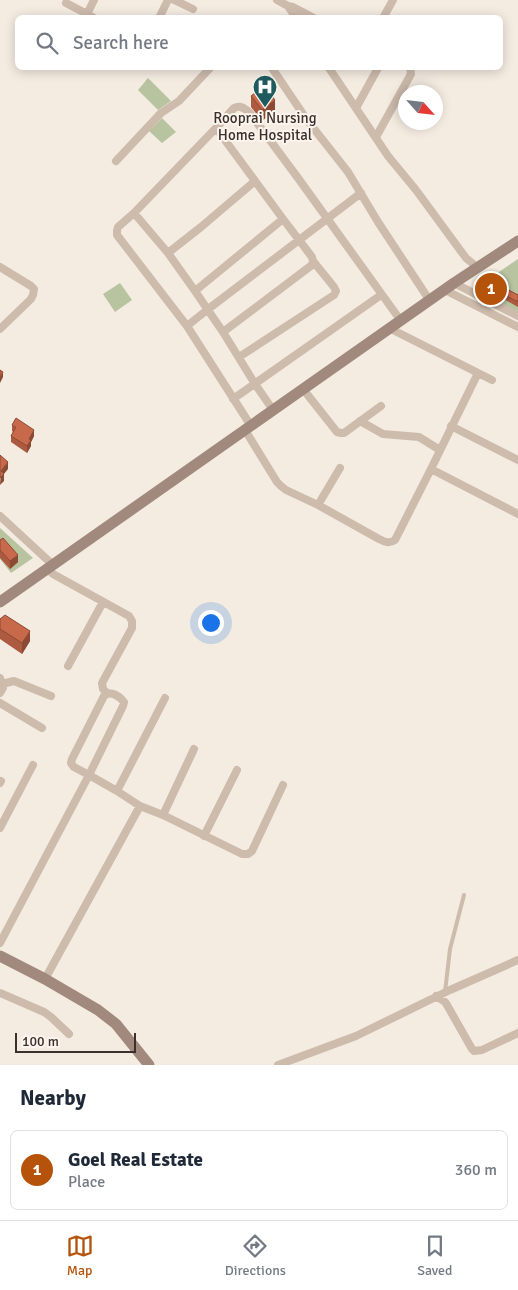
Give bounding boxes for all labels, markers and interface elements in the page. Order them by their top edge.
search box [15,15,503,70]
icon: search [33,29,61,57]
text: Search here [73,31,169,55]
hospital icon: Rooprai Nursing Home Hospital [252,74,278,108]
north arrow [398,85,443,130]
place label: Rooprai Nursing Home Hospital [213,109,317,144]
pin: 1 [475,270,507,308]
your location [198,610,224,636]
scale bar [15,1030,136,1053]
text: 100 m [22,1033,59,1050]
text: Nearby [20,1085,86,1111]
text: Goel Real Estate [68,1148,203,1172]
text: 1 [33,1160,41,1180]
text: 360 m [455,1160,497,1180]
text: Place [68,1172,105,1192]
tab: Map [66,1232,94,1279]
tab: Directions [225,1232,286,1279]
tab: Saved [417,1232,452,1279]

